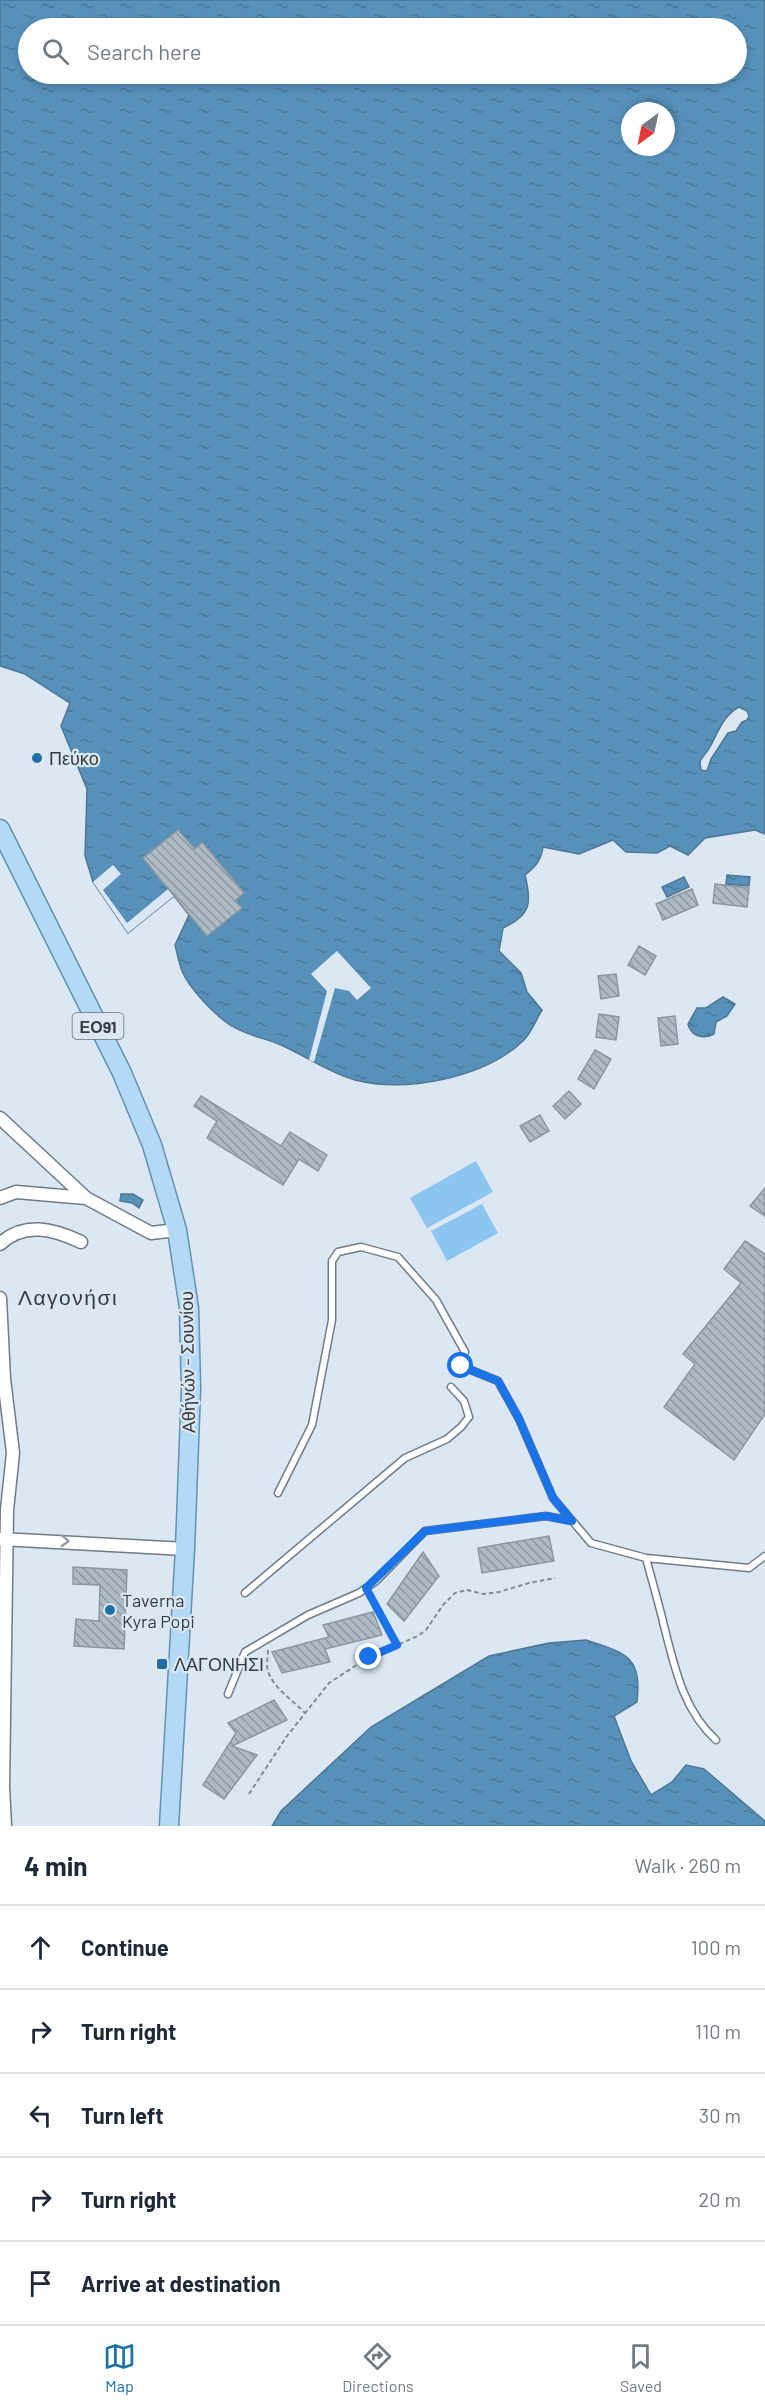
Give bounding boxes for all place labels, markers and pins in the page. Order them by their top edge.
place label: Πεύκο [49,747,99,769]
marker: Πεύκο [30,751,44,765]
place label: Taverna Kyra Popi [122,1589,195,1632]
marker: Taverna Kyra Popi [103,1603,117,1617]
place label: ΛΑΓΟΝΗΣΙ [174,1653,264,1675]
marker: ΛΑΓΟΝΗΣΙ [155,1657,169,1671]

